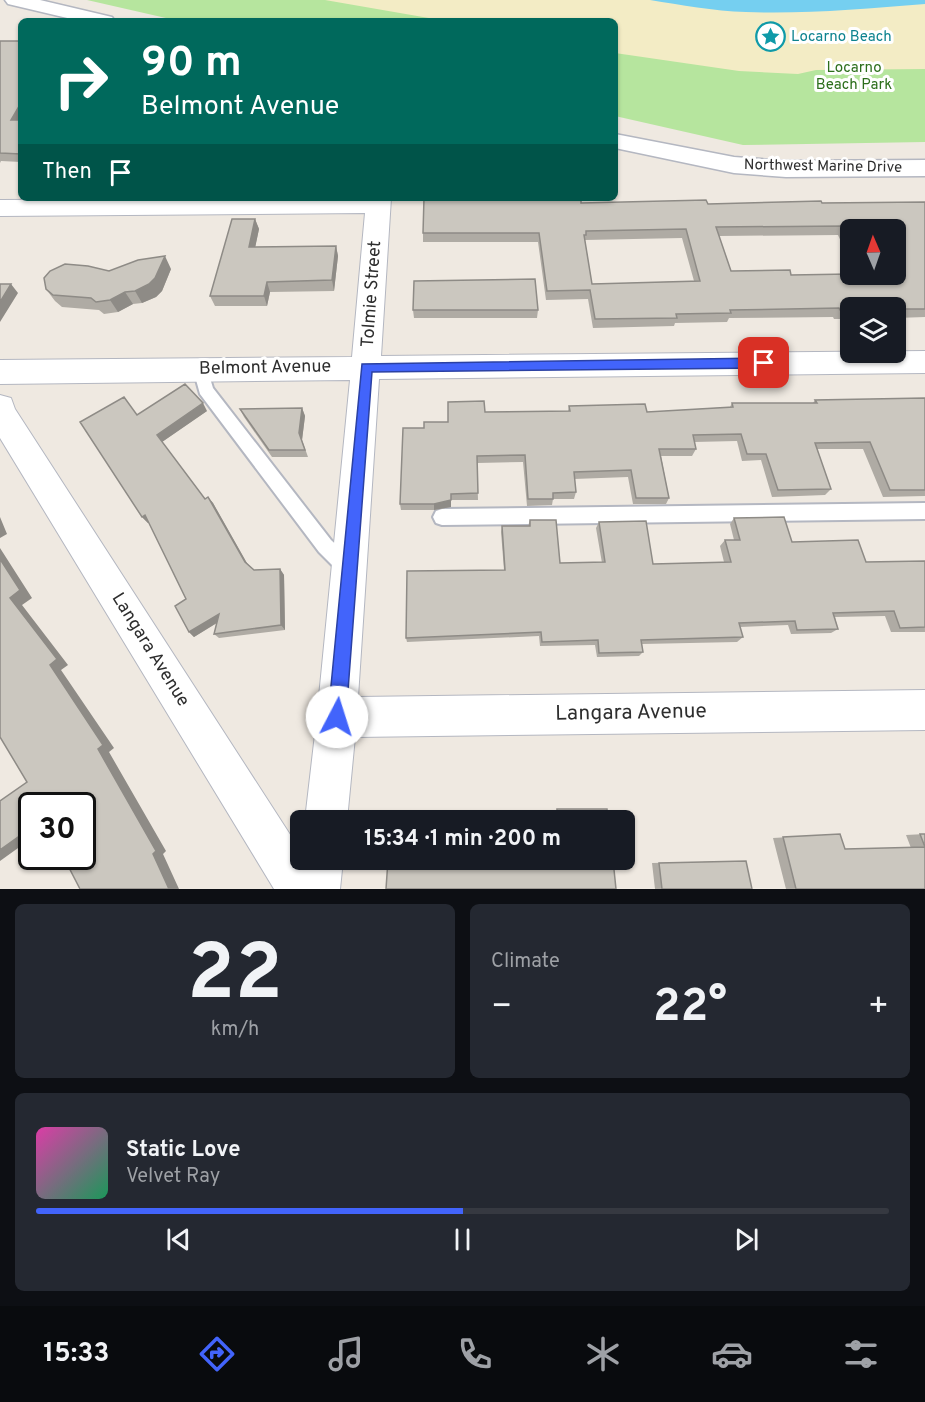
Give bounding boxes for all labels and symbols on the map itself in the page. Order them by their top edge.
place icon: Locarno Beach [754,21,786,53]
place label: Locarno Beach [791,28,892,47]
park label: Locarno Beach Park [816,59,892,95]
street label: Northwest Marine Drive [744,156,902,178]
north arrow [840,219,906,285]
street label: Tolmie Street [357,240,387,348]
pin [738,337,789,388]
street label: Belmont Avenue [199,355,331,381]
street label: Langara Avenue [106,589,194,711]
position arrow [305,685,369,749]
street label: Langara Avenue [555,698,707,728]
speed limit sign: 30 [18,792,96,870]

